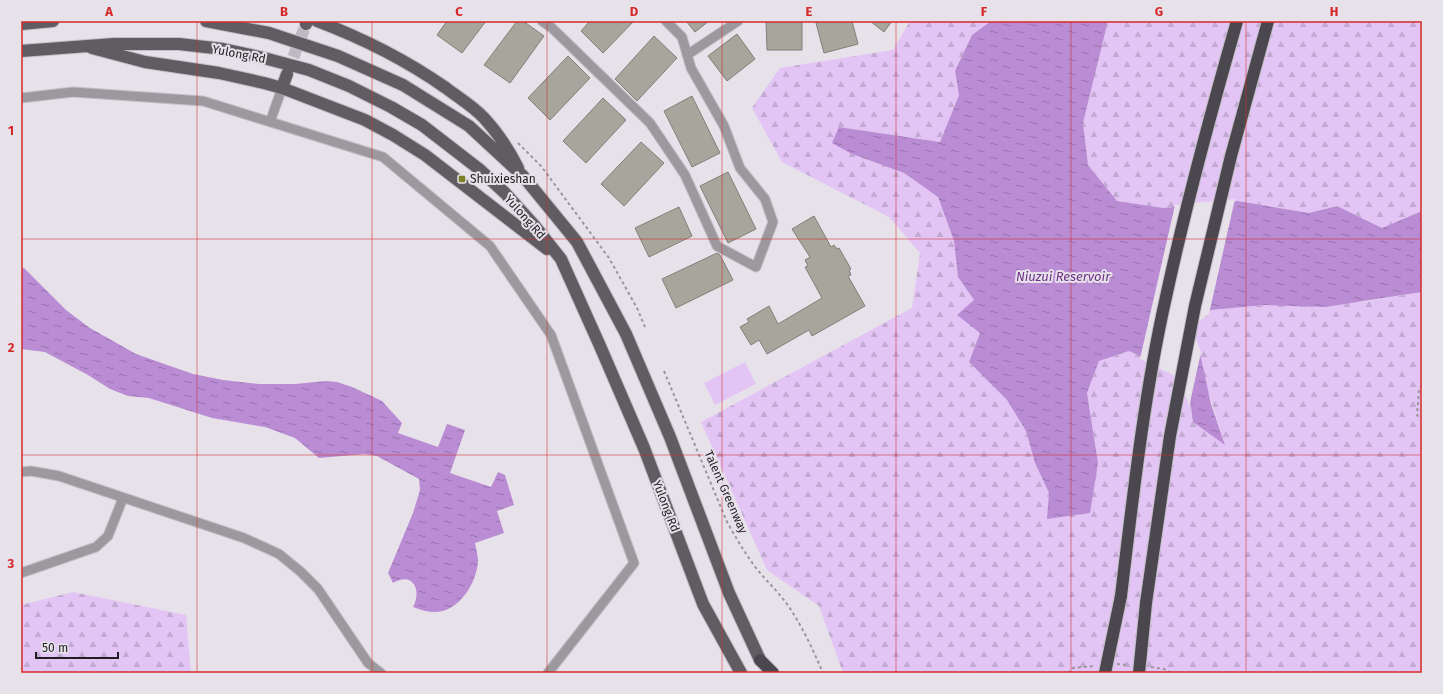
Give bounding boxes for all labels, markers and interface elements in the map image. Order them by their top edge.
text: A [104,4,113,19]
text: B [280,4,288,19]
text: C [455,4,463,19]
text: D [630,4,639,19]
text: E [806,4,813,19]
text: F [981,4,988,19]
text: G [1155,4,1163,19]
text: H [1330,4,1338,19]
street label: Yulong Rd [211,42,267,66]
text: 1 [8,123,14,138]
place label: Shuixieshan [470,172,536,186]
marker: Shuixieshan [457,174,467,184]
street label: Yulong Rd [502,192,548,242]
water label: Niuzui Reservoir [1016,269,1111,284]
text: 2 [8,340,15,355]
street label: Talent Greenway [701,448,751,536]
street label: Yulong Rd [650,478,682,534]
text: 3 [7,556,15,571]
scale bar [36,634,118,660]
text: 50 m [42,641,68,655]

